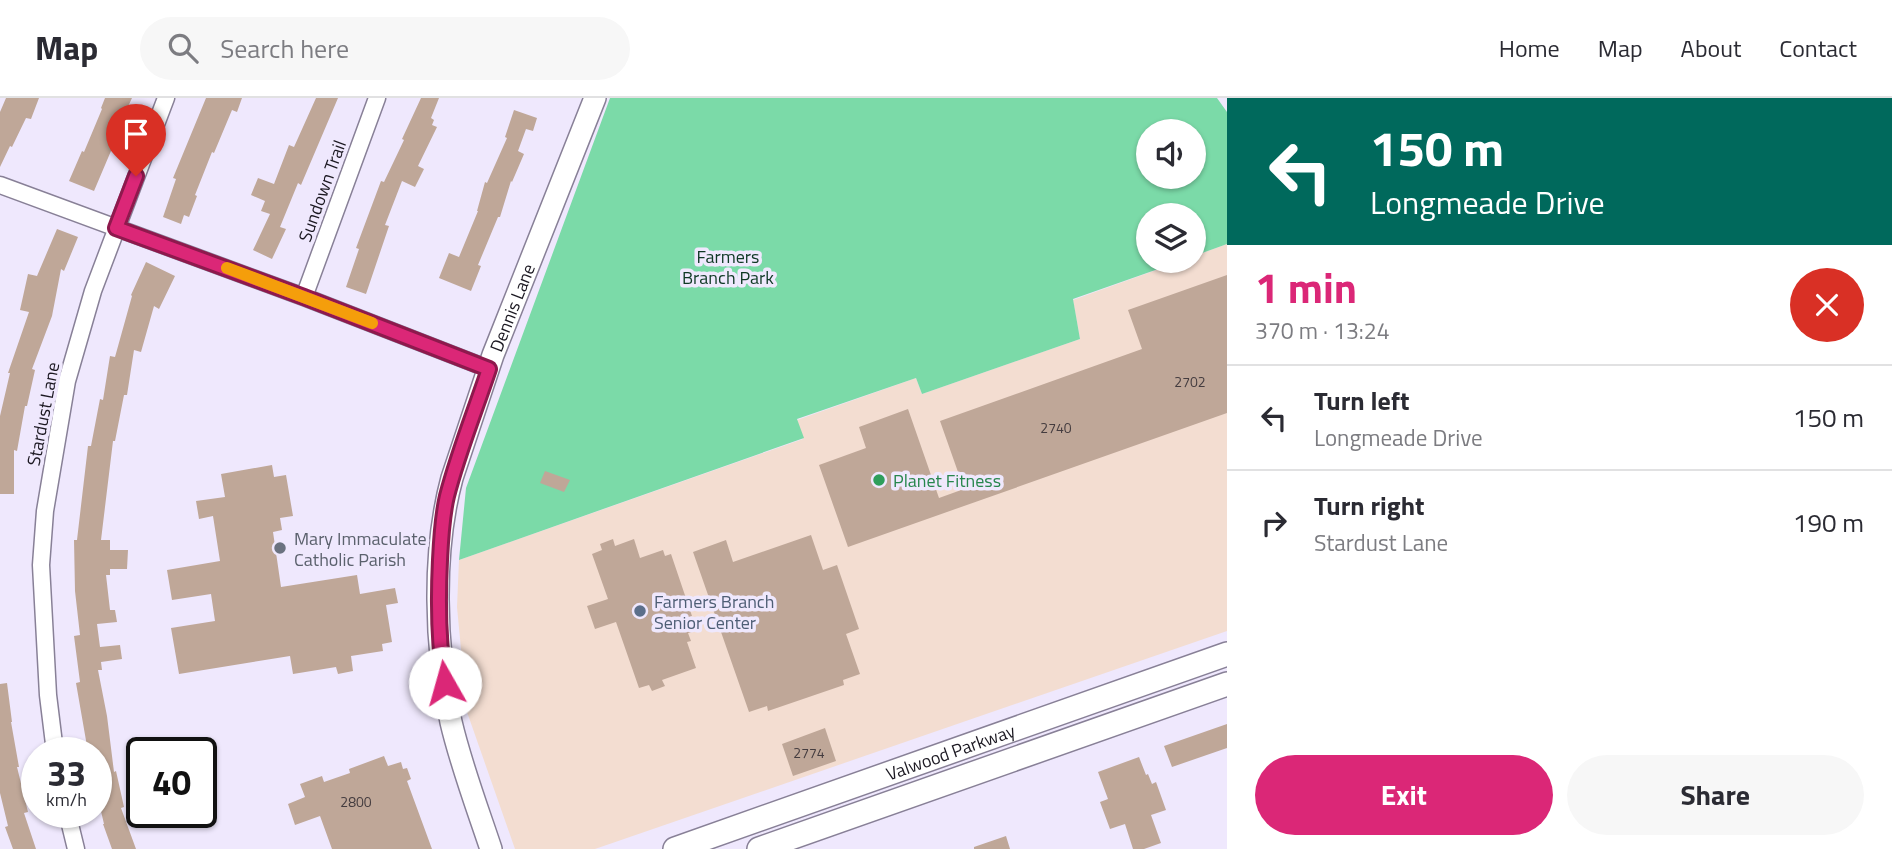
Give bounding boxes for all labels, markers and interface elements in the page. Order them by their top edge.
search box [140,17,630,80]
text: Map [35,23,98,73]
icon: search [164,29,202,67]
text: Search here [220,29,349,68]
text: Home [1499,30,1560,66]
text: Map [1598,30,1643,66]
text: About [1681,30,1741,66]
text: Contact [1779,30,1857,66]
pin [106,104,166,176]
text: 150 m [1370,110,1504,185]
icon: arrive [117,115,155,153]
map controls [1136,119,1206,273]
button: sound [1136,119,1206,189]
icon: left [1255,126,1346,217]
street label: Sundown Trail [291,136,353,246]
text: Longmeade Drive [1370,178,1605,226]
button: layers [1136,203,1206,273]
park label: Farmers Branch Park [682,243,774,291]
text: 1 min [1255,255,1357,319]
street label: Dennis Lane [482,259,542,356]
button: close [1790,268,1864,342]
text: 370 m · 13:24 [1255,313,1390,348]
street label: Stardust Lane [20,360,66,468]
house number: 2702 [1174,371,1206,392]
text: Turn left [1314,381,1409,420]
text: 150 m [1793,398,1864,437]
icon: left [1255,399,1293,437]
house number: 2740 [1040,417,1072,438]
text: Longmeade Drive [1314,420,1483,455]
place label: Planet Fitness [893,467,1001,494]
marker: Planet Fitness [871,472,887,488]
text: Turn right [1314,486,1425,525]
text: 190 m [1793,503,1864,542]
icon: right [1255,504,1293,542]
place label: Mary Immaculate Catholic Parish [294,525,427,573]
text: Stardust Lane [1314,525,1448,560]
marker: Mary Immaculate Catholic Parish [272,540,288,556]
place label: Farmers Branch Senior Center [654,588,774,636]
marker: Farmers Branch Senior Center [632,603,648,619]
position arrow [408,646,482,720]
street label: Valwood Parkway [882,716,1019,787]
speed limit sign: 40 [126,737,217,828]
house number: 2774 [793,742,825,763]
text: 33 [47,746,86,800]
button: Exit [1255,755,1553,835]
button: Share [1567,755,1864,835]
text: km/h [46,786,87,813]
house number: 2800 [340,791,372,812]

